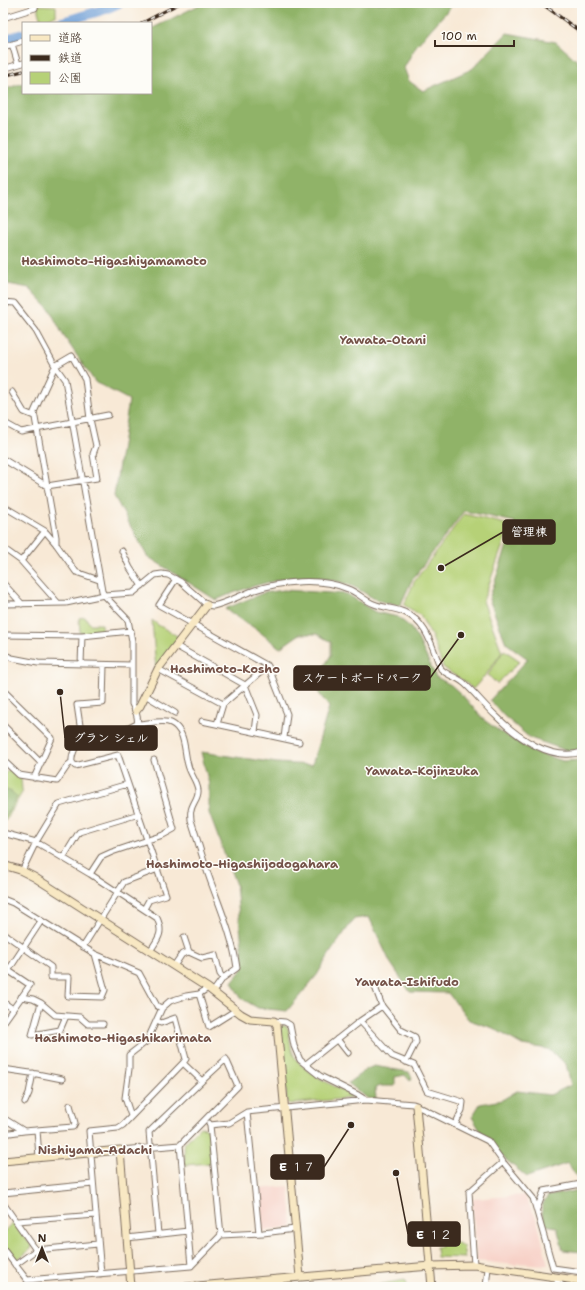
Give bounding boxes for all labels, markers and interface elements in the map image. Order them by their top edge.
legend [22,22,152,94]
scale bar [435,22,514,48]
text: 100 m [441,28,477,44]
text: 道路 [58,30,82,46]
text: 鉄道 [58,50,82,66]
text: 公園 [58,70,82,86]
district label: Hashimoto-Higashiyamamoto [21,253,207,269]
district label: Yawata-Otani [340,332,427,348]
callout: 管理棟 [503,520,555,544]
text: 管理棟 [511,524,547,540]
district label: Hashimoto-Kosho [170,661,280,677]
callout: スケートボードパーク [294,666,430,690]
text: スケートボードパーク [302,670,422,686]
callout: グラン シェル [65,726,157,750]
text: グラン シェル [73,730,149,746]
district label: Yawata-Kojinzuka [366,763,479,779]
district label: Hashimoto-Higashijodogahara [146,856,339,872]
district label: Yawata-Ishifudo [355,974,459,990]
district label: Hashimoto-Higashikarimata [34,1030,212,1046]
district label: Nishiyama-Adachi [38,1142,153,1158]
callout: E １７ [271,1155,324,1179]
text: E １７ [279,1159,315,1175]
callout: E １２ [408,1222,460,1246]
text: E １２ [416,1227,452,1243]
north arrow [22,1228,62,1268]
text: N [38,1231,47,1246]

